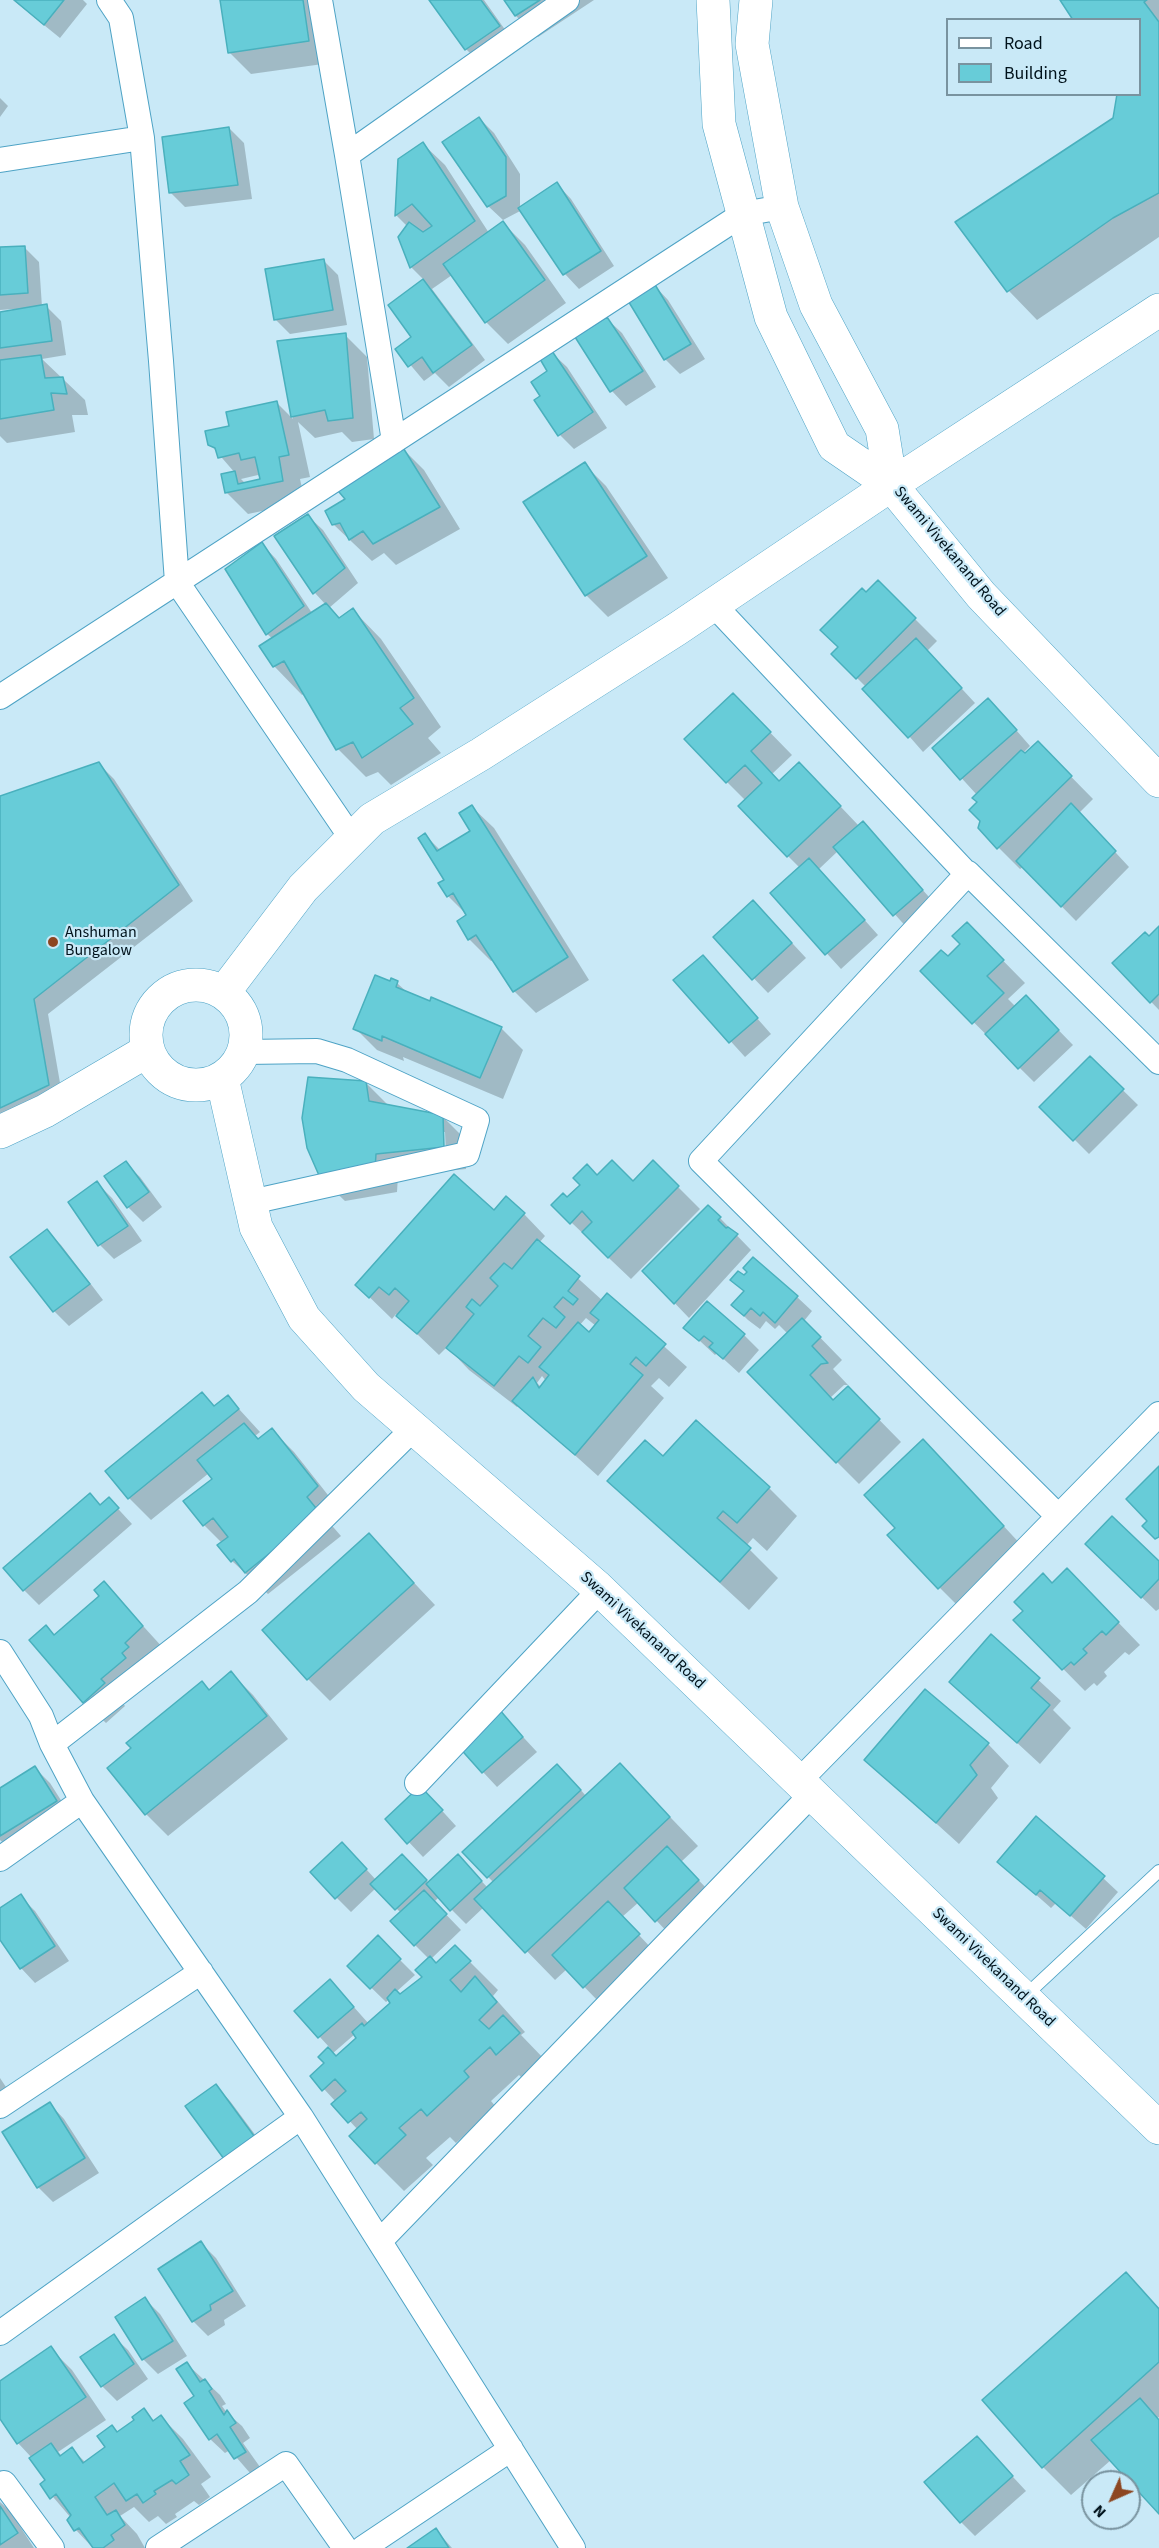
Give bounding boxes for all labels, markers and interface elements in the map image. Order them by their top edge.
legend [946,18,1141,96]
text: Road [1004,31,1043,56]
text: Building [1004,61,1067,86]
street label: Swami Vivekanand Road [889,483,1009,621]
place label: Anshuman Bungalow [65,923,137,961]
marker: Anshuman Bungalow [46,935,60,949]
street label: Swami Vivekanand Road [576,1568,708,1694]
street label: Swami Vivekanand Road [927,1904,1059,2032]
north arrow [1081,2470,1141,2530]
text: N [1088,2500,1111,2523]

